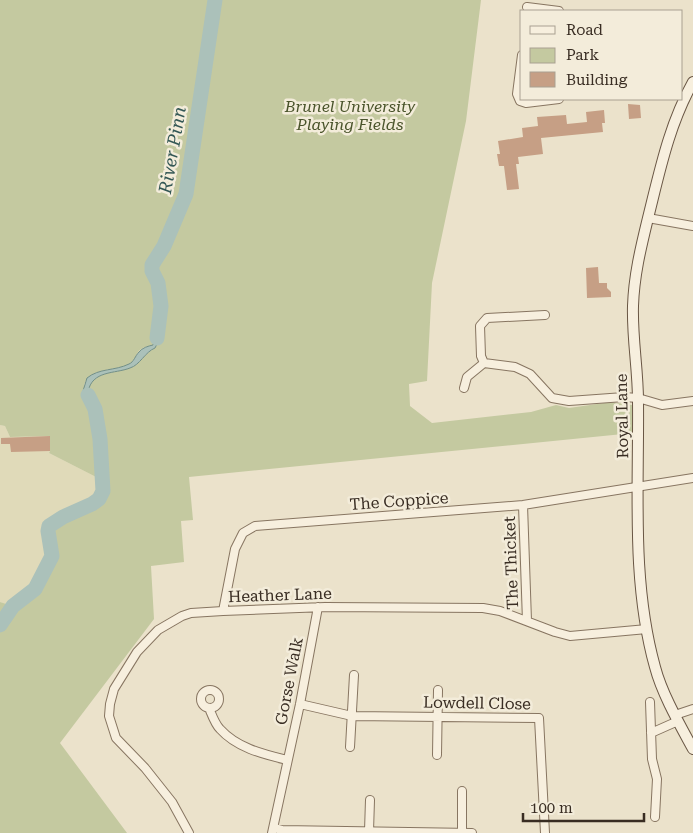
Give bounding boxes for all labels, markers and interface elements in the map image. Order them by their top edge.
legend [520,10,683,100]
text: Road [566,21,603,39]
text: Park [566,46,600,64]
text: Building [566,71,628,89]
park label: Brunel University Playing Fields [284,97,416,134]
water label: River Pinn [154,105,190,196]
street label: Royal Lane [612,373,632,459]
street label: The Coppice [349,488,449,514]
street label: The Thicket [500,516,522,610]
street label: Heather Lane [228,584,332,606]
street label: Gorse Walk [271,636,307,726]
street label: Lowdell Close [423,693,531,713]
scale bar [523,790,644,822]
text: 100 m [530,799,573,817]

